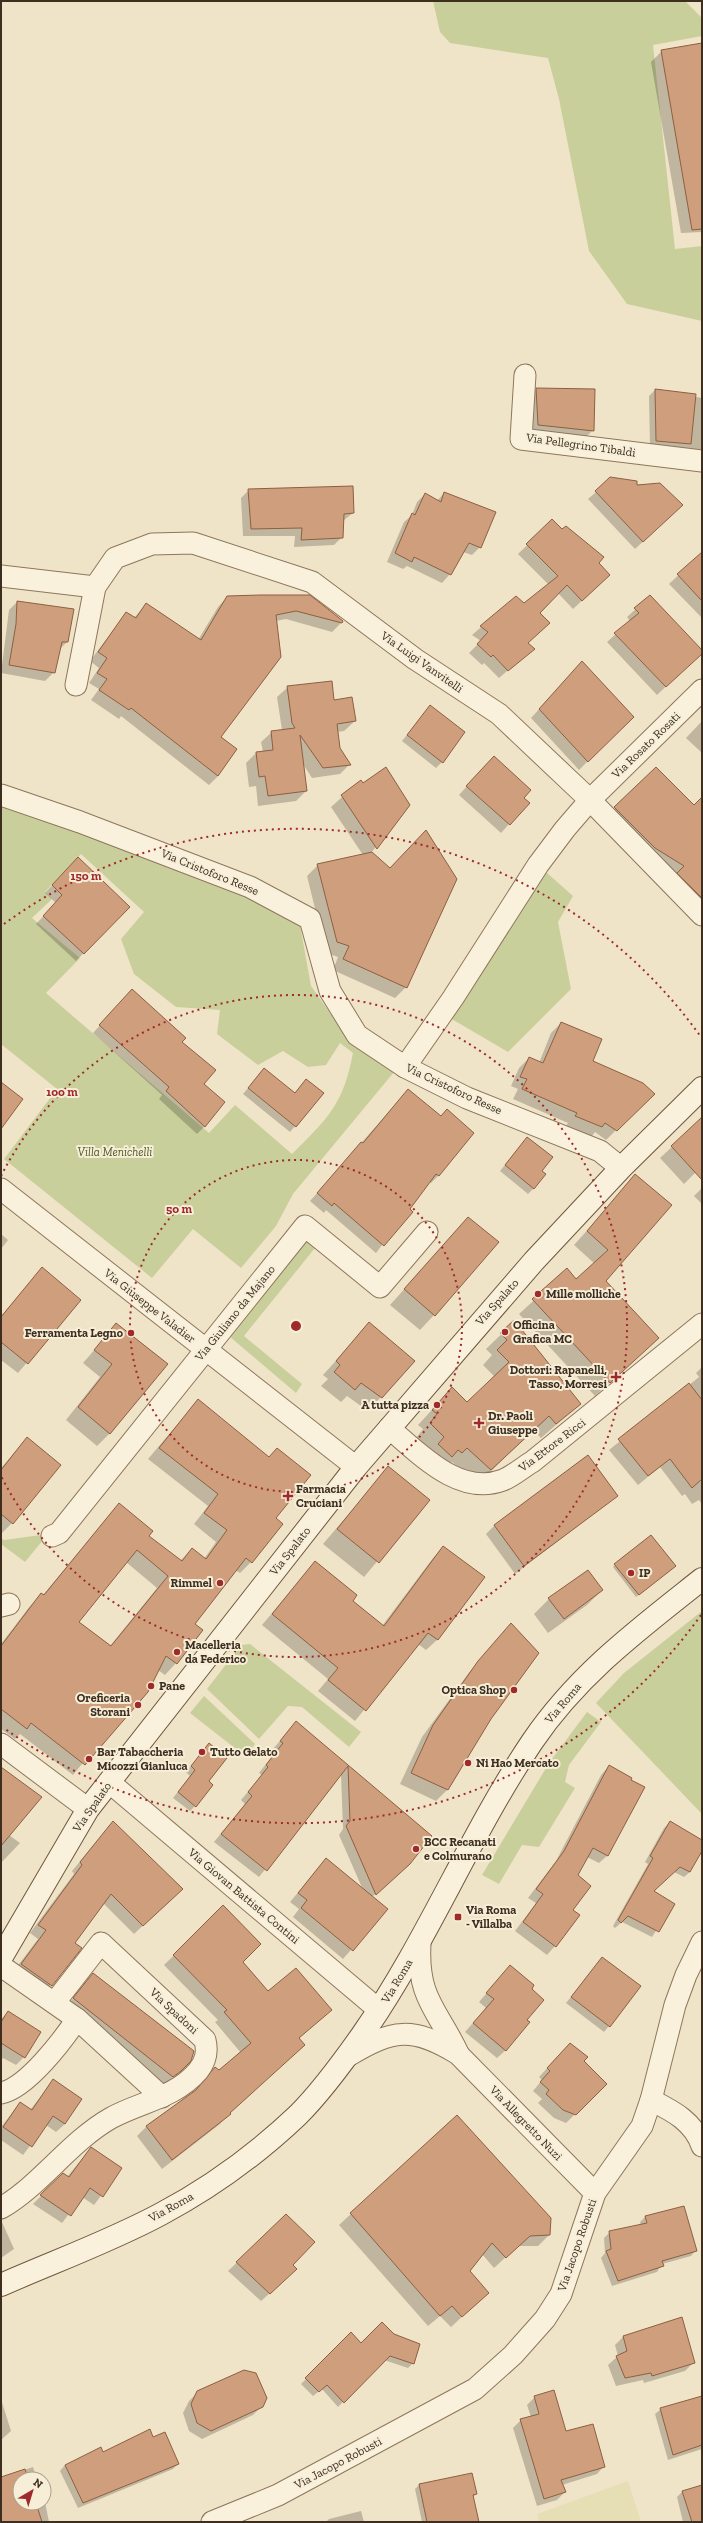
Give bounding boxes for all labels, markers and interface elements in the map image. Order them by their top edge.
street label: Via Pellegrino Tibaldi [524,430,637,460]
street label: Via Luigi Vanvitelli [377,628,466,696]
street label: Via Rosato Rosati [608,708,684,782]
street label: Via Cristoforo Resse [158,846,261,898]
text: 150 m [71,869,102,883]
street label: Via Cristoforo Resse [403,1060,505,1118]
text: 100 m [46,1085,78,1099]
park label: Villa Menichelli [78,1145,152,1159]
text: 50 m [166,1202,192,1216]
street label: Via Giuliano da Majano [191,1262,279,1365]
street label: Via Giuseppe Valadier [101,1265,199,1346]
street label: Via Spalato [472,1276,522,1329]
place label: Mille molliche [546,1287,621,1301]
marker: Mille molliche [533,1289,543,1299]
place label: Officina Grafica MC [513,1318,572,1346]
centre of rings [289,1319,303,1333]
place label: Ferramenta Legno [25,1326,124,1340]
marker: Officina Grafica MC [500,1327,510,1337]
marker: Ferramenta Legno [126,1328,136,1338]
place label: Dottori: Rapanelli, Tasso, Morresi [510,1363,607,1391]
marker: Dottori: Rapanelli, Tasso, Morresi [610,1371,622,1383]
place label: A tutta pizza [361,1398,429,1412]
marker: A tutta pizza [432,1400,442,1410]
place label: Dr. Paoli Giuseppe [488,1409,538,1437]
street label: Via Ettore Ricci [515,1415,589,1475]
marker: Dr. Paoli Giuseppe [473,1417,485,1429]
place label: Farmacia Cruciani [296,1482,346,1510]
marker: Farmacia Cruciani [283,1491,293,1501]
street label: Via Spalato [266,1524,313,1579]
place label: IP [639,1566,651,1580]
marker: IP [626,1568,636,1578]
place label: Rimmel [171,1576,213,1590]
marker: Rimmel [215,1578,225,1588]
place label: Macelleria da Federico [185,1638,247,1666]
marker: Macelleria da Federico [172,1647,182,1657]
place label: Pane [159,1679,185,1693]
street label: Via Roma [541,1680,584,1727]
marker: Pane [146,1681,156,1691]
place label: Optica Shop [441,1683,506,1697]
marker: Optica Shop [509,1685,519,1695]
place label: Oreficeria Storani [77,1691,130,1719]
marker: Oreficeria Storani [133,1700,143,1710]
place label: Bar Tabaccheria Micozzi Gianluca [97,1745,188,1773]
place label: Tutto Gelato [210,1745,278,1759]
marker: Tutto Gelato [197,1747,207,1757]
marker: Bar Tabaccheria Micozzi Gianluca [84,1754,94,1764]
place label: Ni Hao Mercato [476,1756,560,1770]
marker: Ni Hao Mercato [463,1758,473,1768]
street label: Via Spalato [69,1779,114,1836]
place label: BCC Recanati e Colmurano [424,1835,496,1863]
marker: BCC Recanati e Colmurano [411,1844,421,1854]
street label: Via Giovan Battista Contini [185,1845,303,1947]
place label: Via Roma - Villalba [466,1903,516,1931]
marker: Via Roma - Villalba [453,1912,463,1922]
street label: Via Roma [378,1956,416,2006]
street label: Via Spadoni [146,1984,202,2037]
street label: Via Allegretto Nuzi [486,2082,566,2164]
street label: Via Roma [145,2189,196,2225]
street label: Via Jacopo Robusti [554,2196,600,2294]
street label: Via Jacopo Robusti [291,2434,385,2492]
north arrow [12,2471,52,2511]
text: N [31,2476,46,2492]

